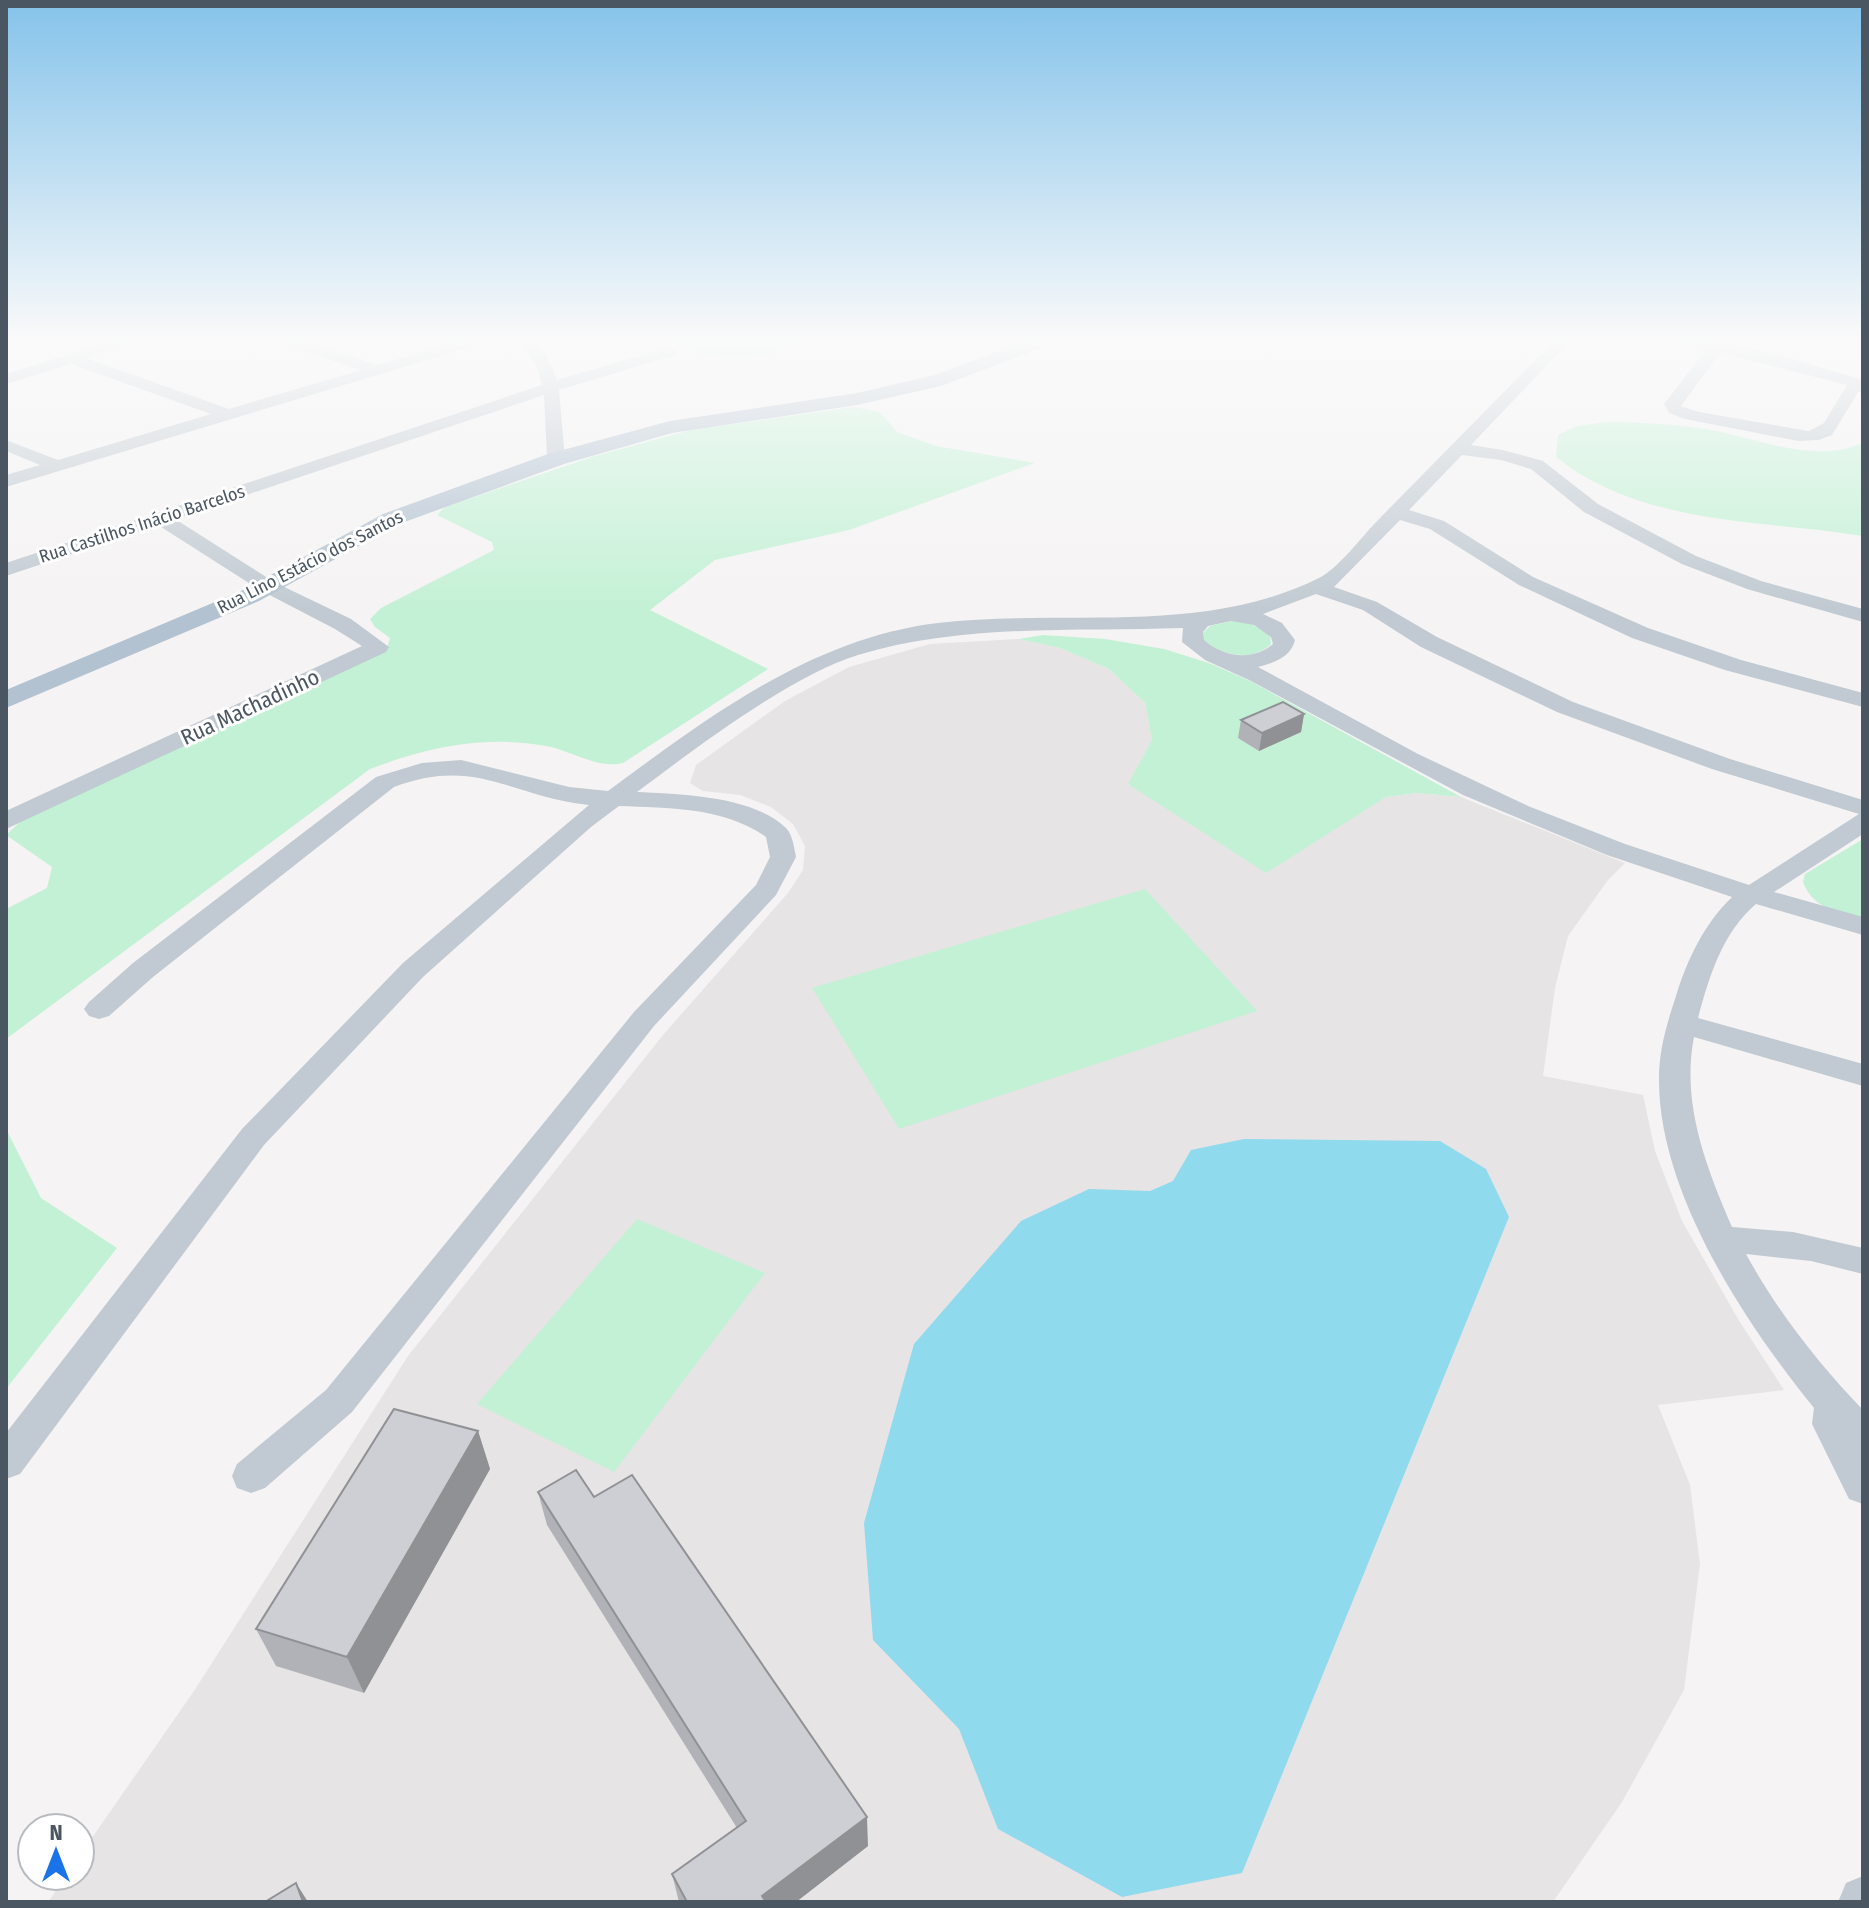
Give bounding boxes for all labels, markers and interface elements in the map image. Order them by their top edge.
street label: Rua Castilhos Inácio Barcelos [36,480,248,568]
street label: Rua Lino Estácio dos Santos [213,505,407,618]
street label: Rua Machadinho [176,663,324,751]
north arrow [16,1812,96,1892]
text: N [49,1819,63,1846]

